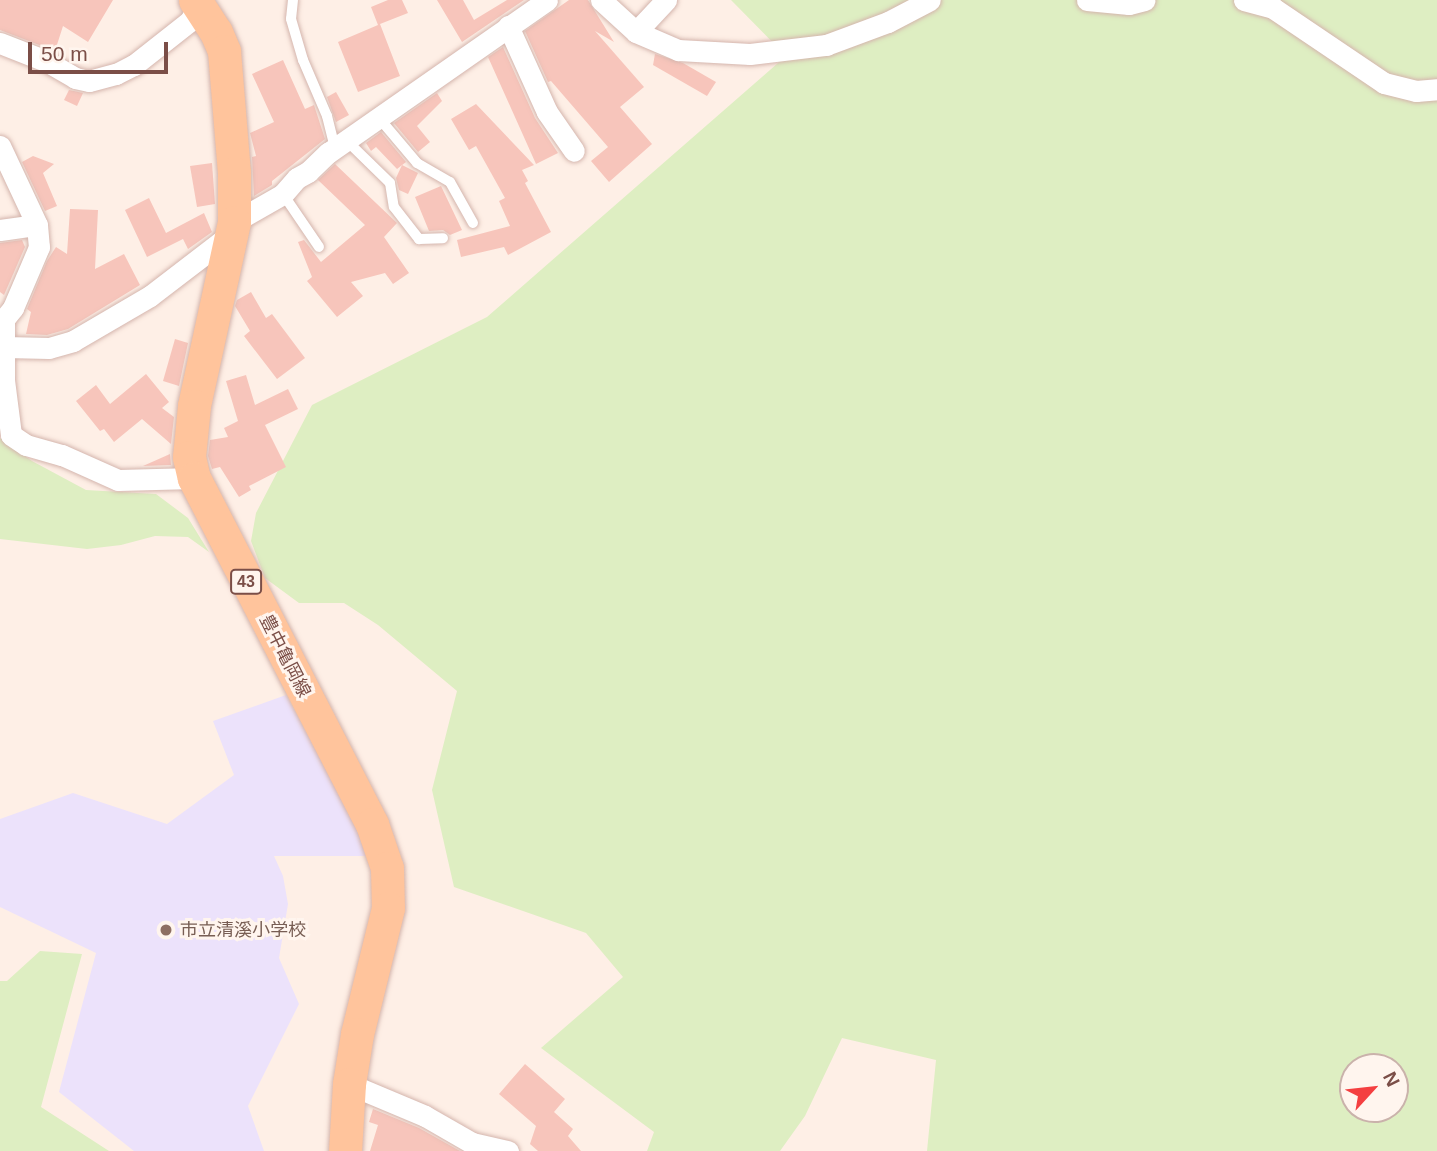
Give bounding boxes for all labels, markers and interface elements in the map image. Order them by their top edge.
scale bar [32,28,172,72]
text: 50 m [41,42,88,65]
road number: 43 [229,569,264,594]
street label: 豊中亀岡線 [255,611,315,701]
place label: 市立清溪小学校 [180,919,306,941]
marker: 市立清溪小学校 [158,922,174,938]
north arrow [1339,1053,1409,1123]
text: N [1379,1068,1404,1090]

